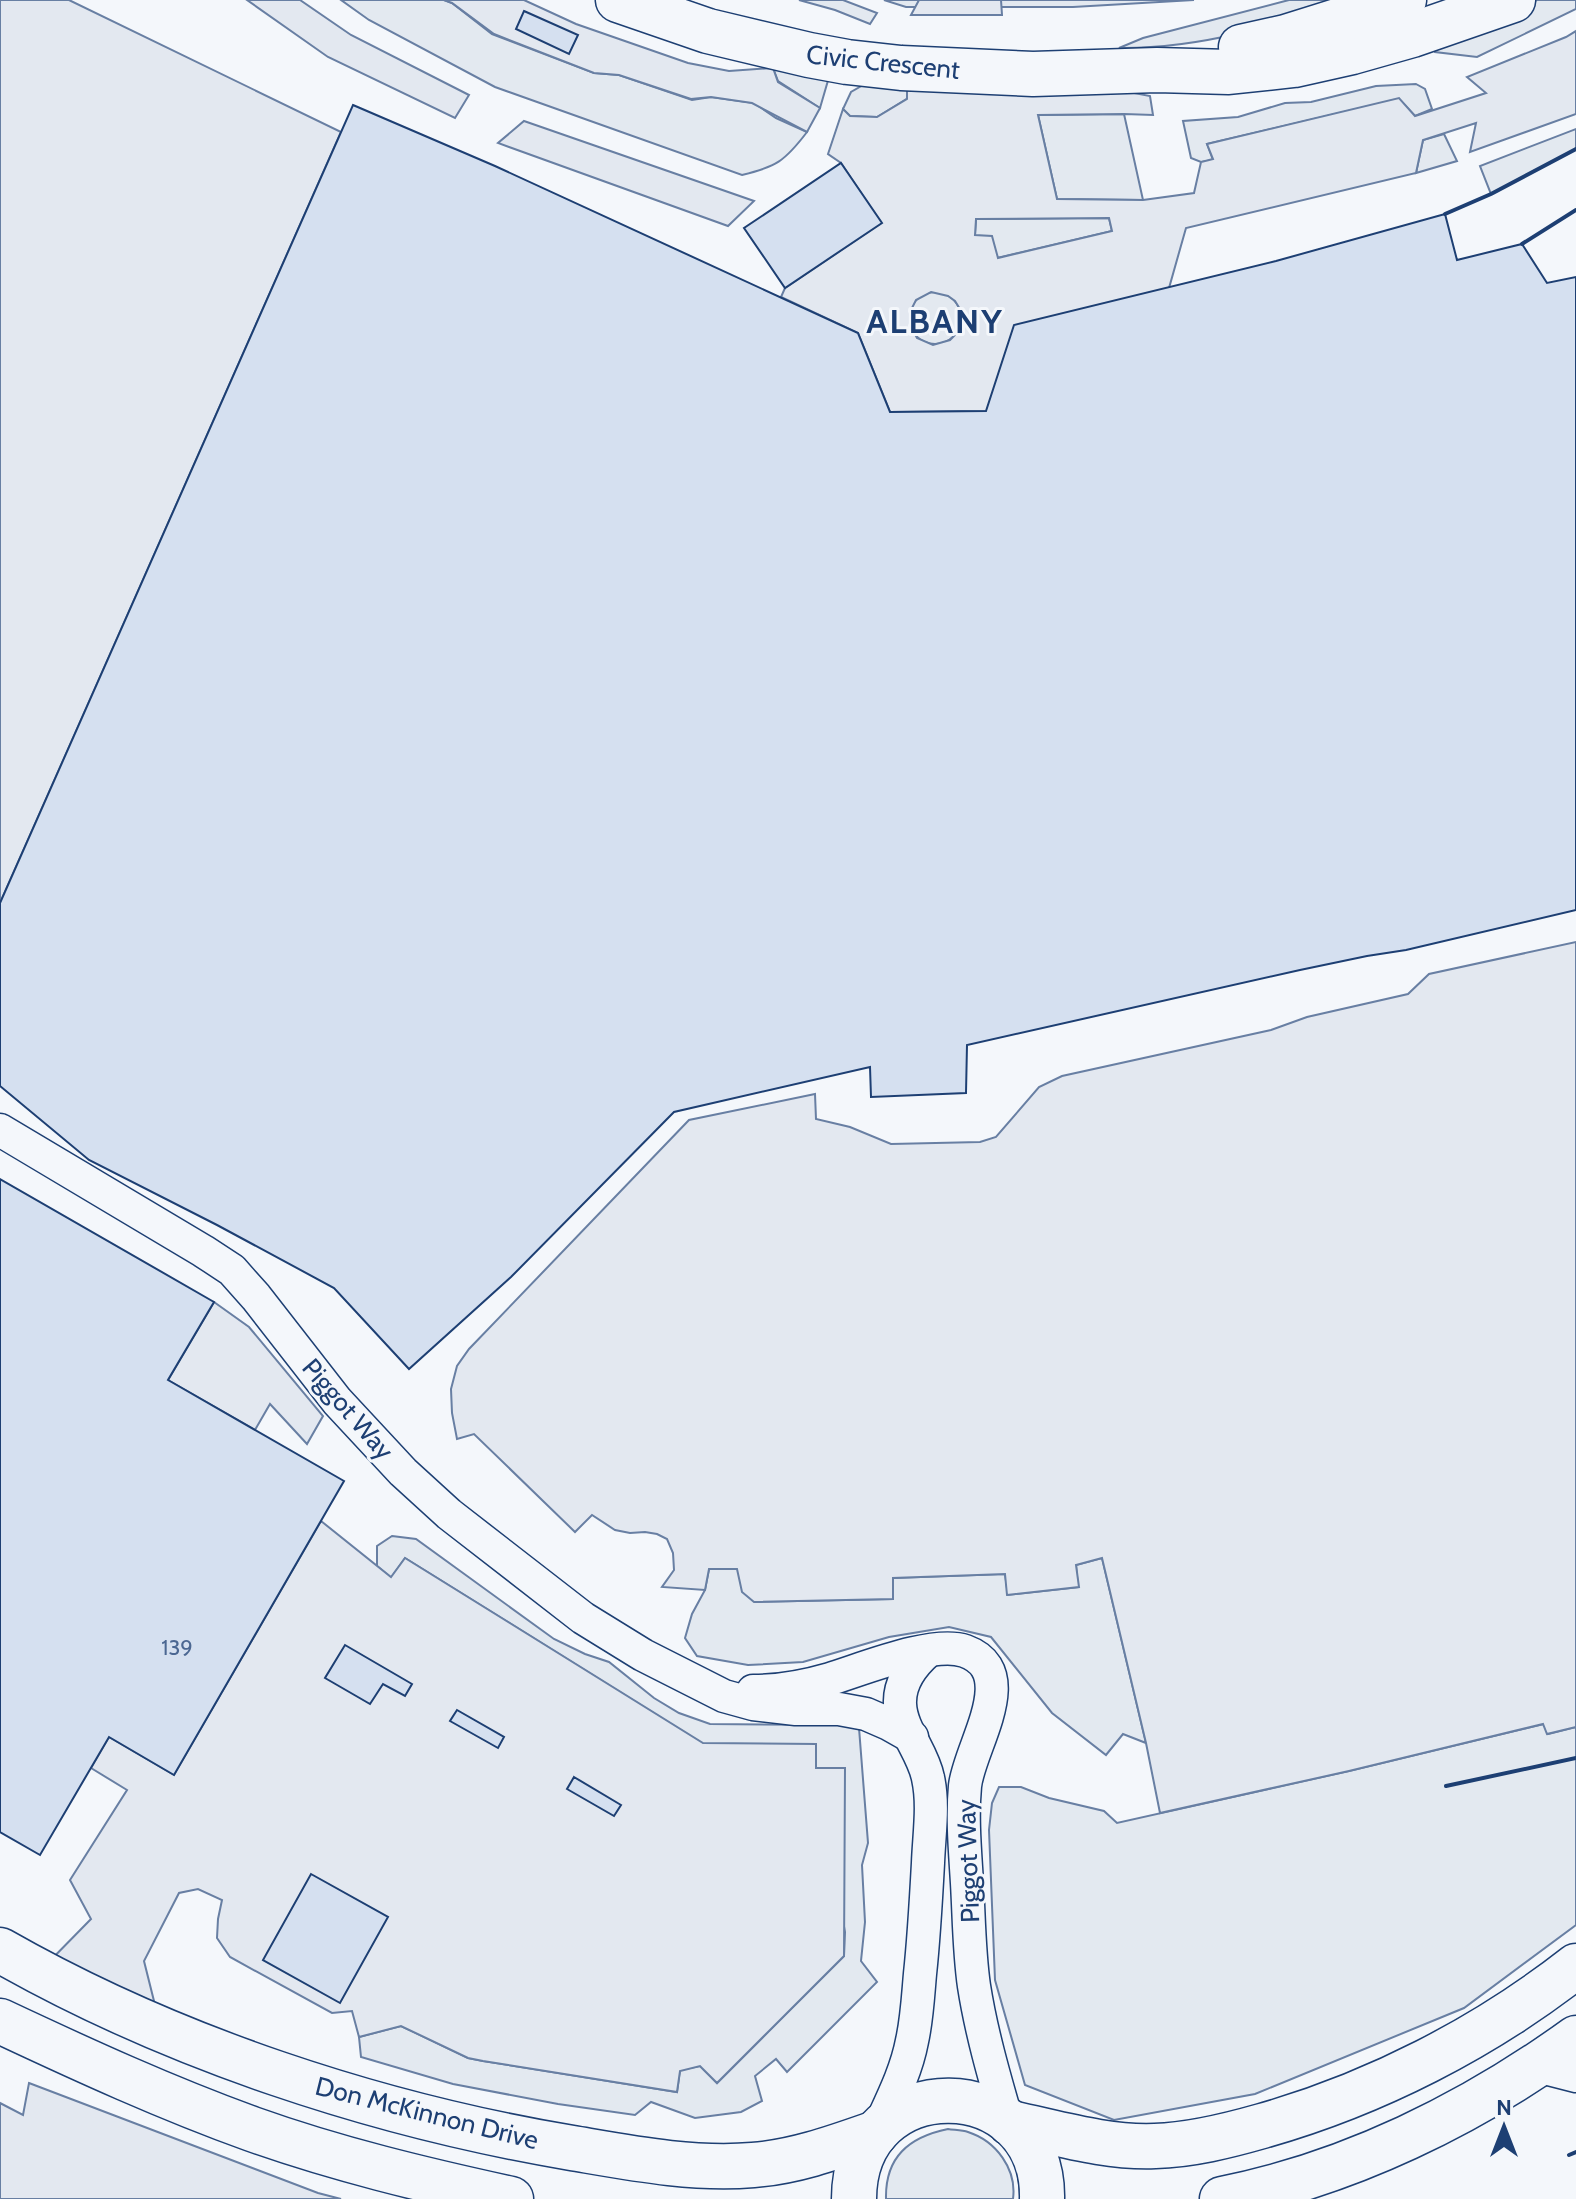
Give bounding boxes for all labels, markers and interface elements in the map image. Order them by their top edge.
street label: Civic Crescent [805,38,962,86]
district label: ALBANY [866,300,1004,342]
street label: Piggot Way [295,1352,401,1466]
house number: 139 [161,1634,193,1661]
street label: Piggot Way [950,1799,986,1923]
street label: Don McKinnon Drive [312,2070,542,2156]
north arrow [1464,2087,1544,2167]
text: N [1496,2094,1512,2121]

